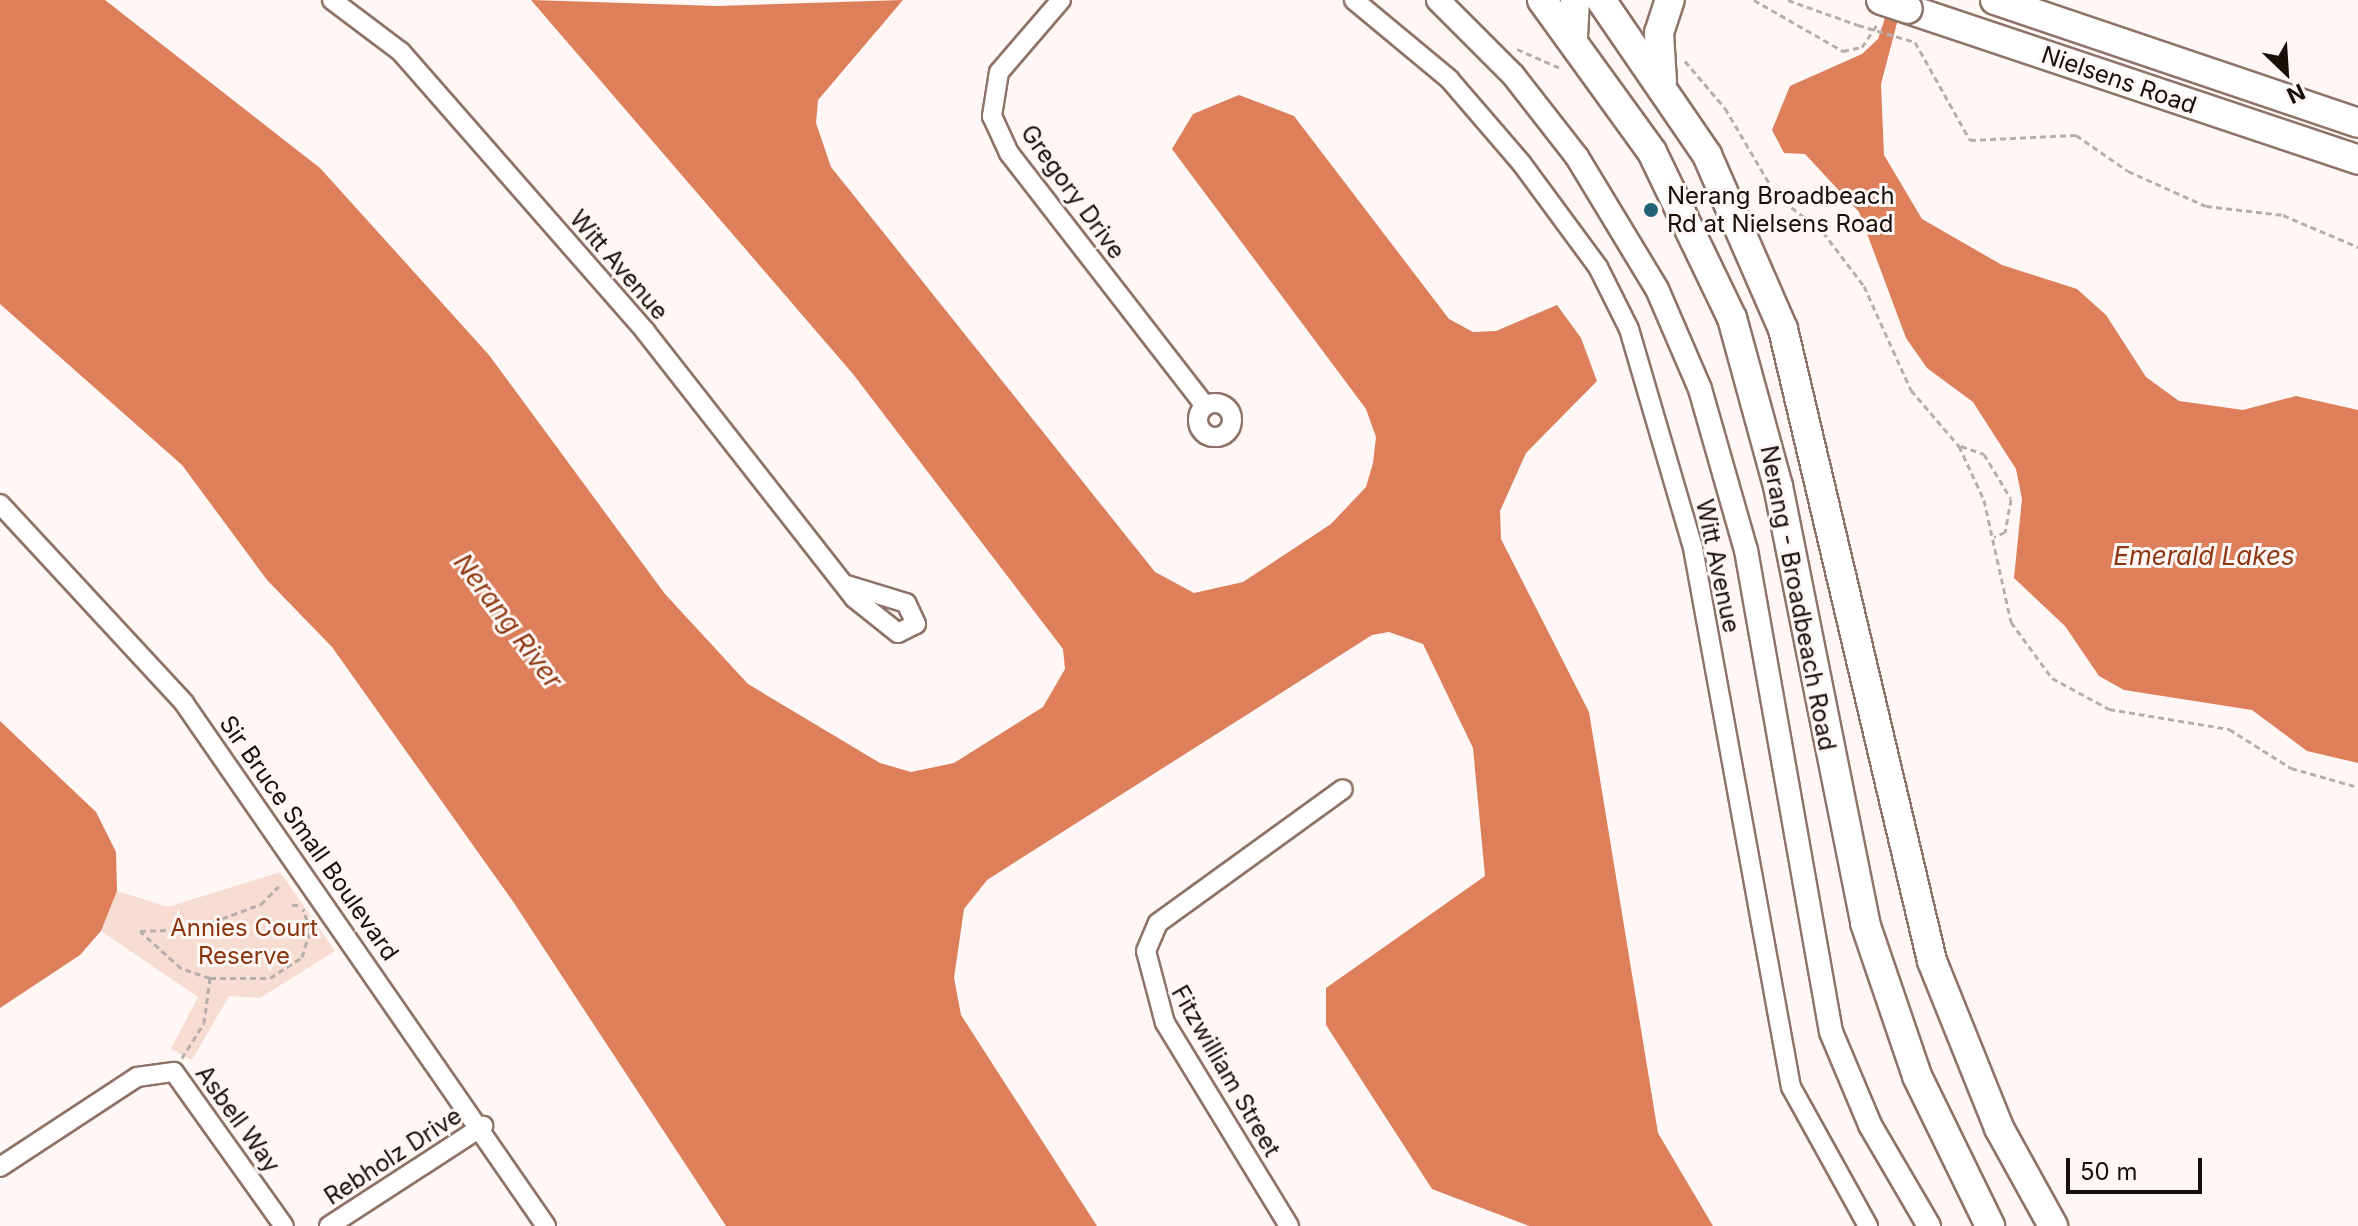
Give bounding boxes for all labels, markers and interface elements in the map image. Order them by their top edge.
north arrow [2246,32,2326,112]
street label: Nielsens Road [2038,40,2200,120]
text: N [2283,78,2309,109]
street label: Gregory Drive [1015,119,1131,265]
place label: Nerang Broadbeach Rd at Nielsens Road [1667,182,1895,238]
marker: Nerang Broadbeach Rd at Nielsens Road [1642,201,1660,219]
street label: Witt Avenue [564,204,674,326]
street label: Nerang - Broadbeach Road [1754,443,1842,753]
street label: Witt Avenue [1690,497,1746,635]
water label: Emerald Lakes [2113,540,2295,572]
water label: Nerang River [447,548,569,694]
street label: Sir Bruce Small Boulevard [213,710,405,966]
park label: Annies Court Reserve [170,914,318,970]
street label: Fitzwilliam Street [1165,980,1287,1162]
street label: Asbell Way [190,1060,286,1178]
street label: Rebholz Drive [319,1101,467,1211]
scale bar [2070,1142,2206,1192]
text: 50 m [2080,1157,2138,1186]

